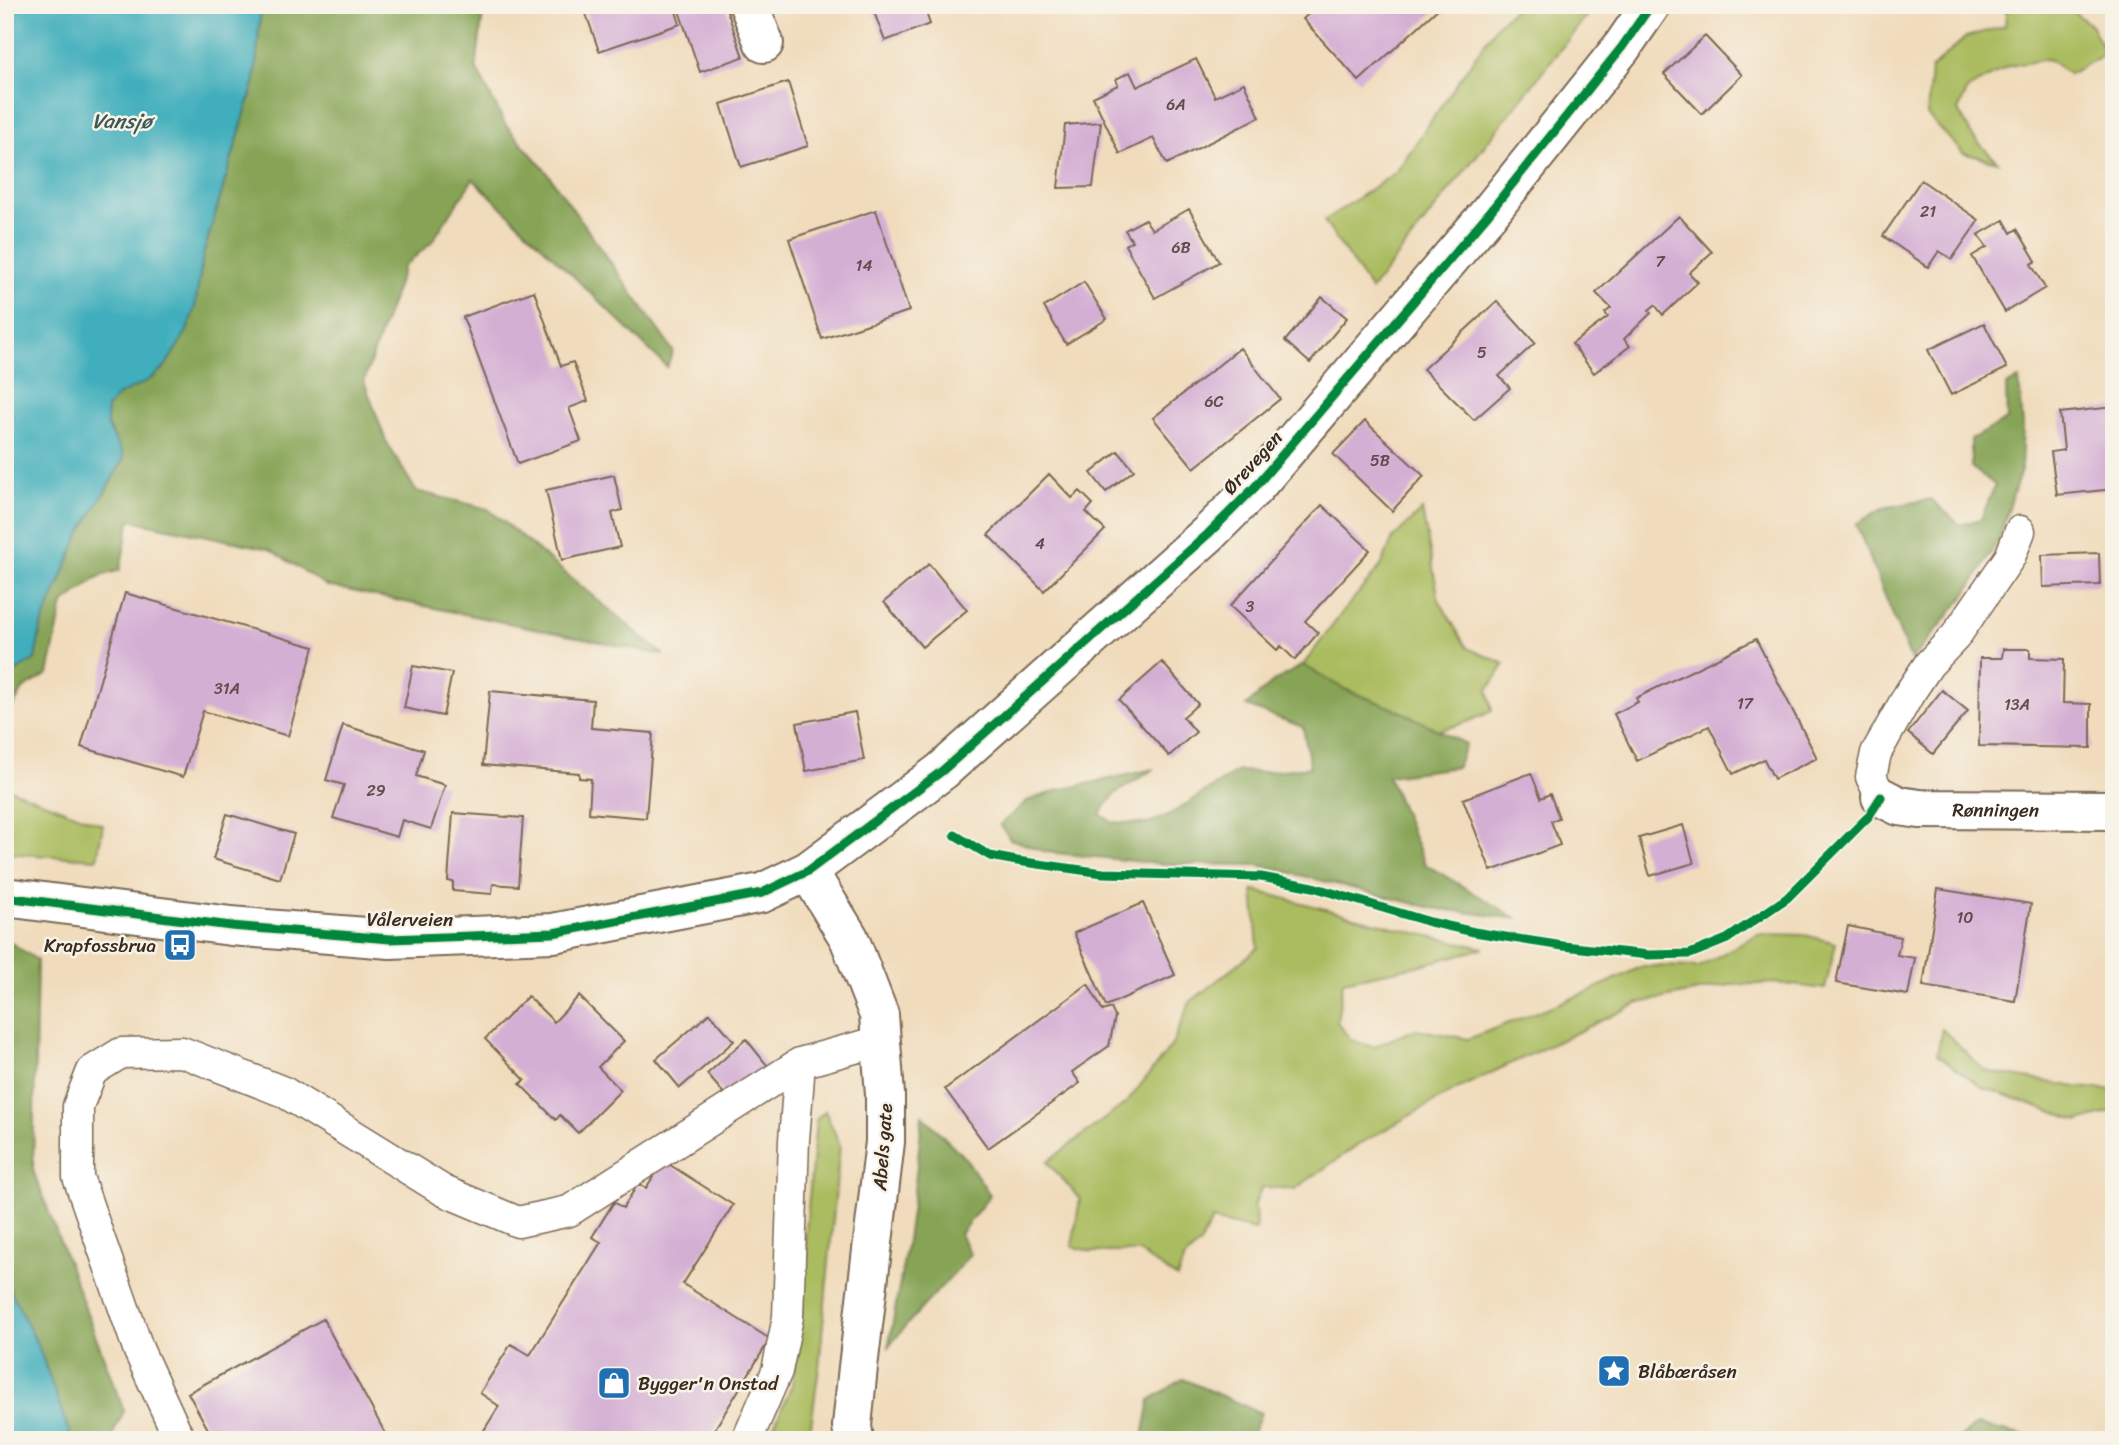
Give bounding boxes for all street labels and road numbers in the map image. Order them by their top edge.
street label: Ørevegen [1214,423,1291,502]
street label: Rønningen [1952,793,2039,827]
street label: Vålerveien [367,903,453,936]
street label: Abels gate [863,1102,902,1193]

